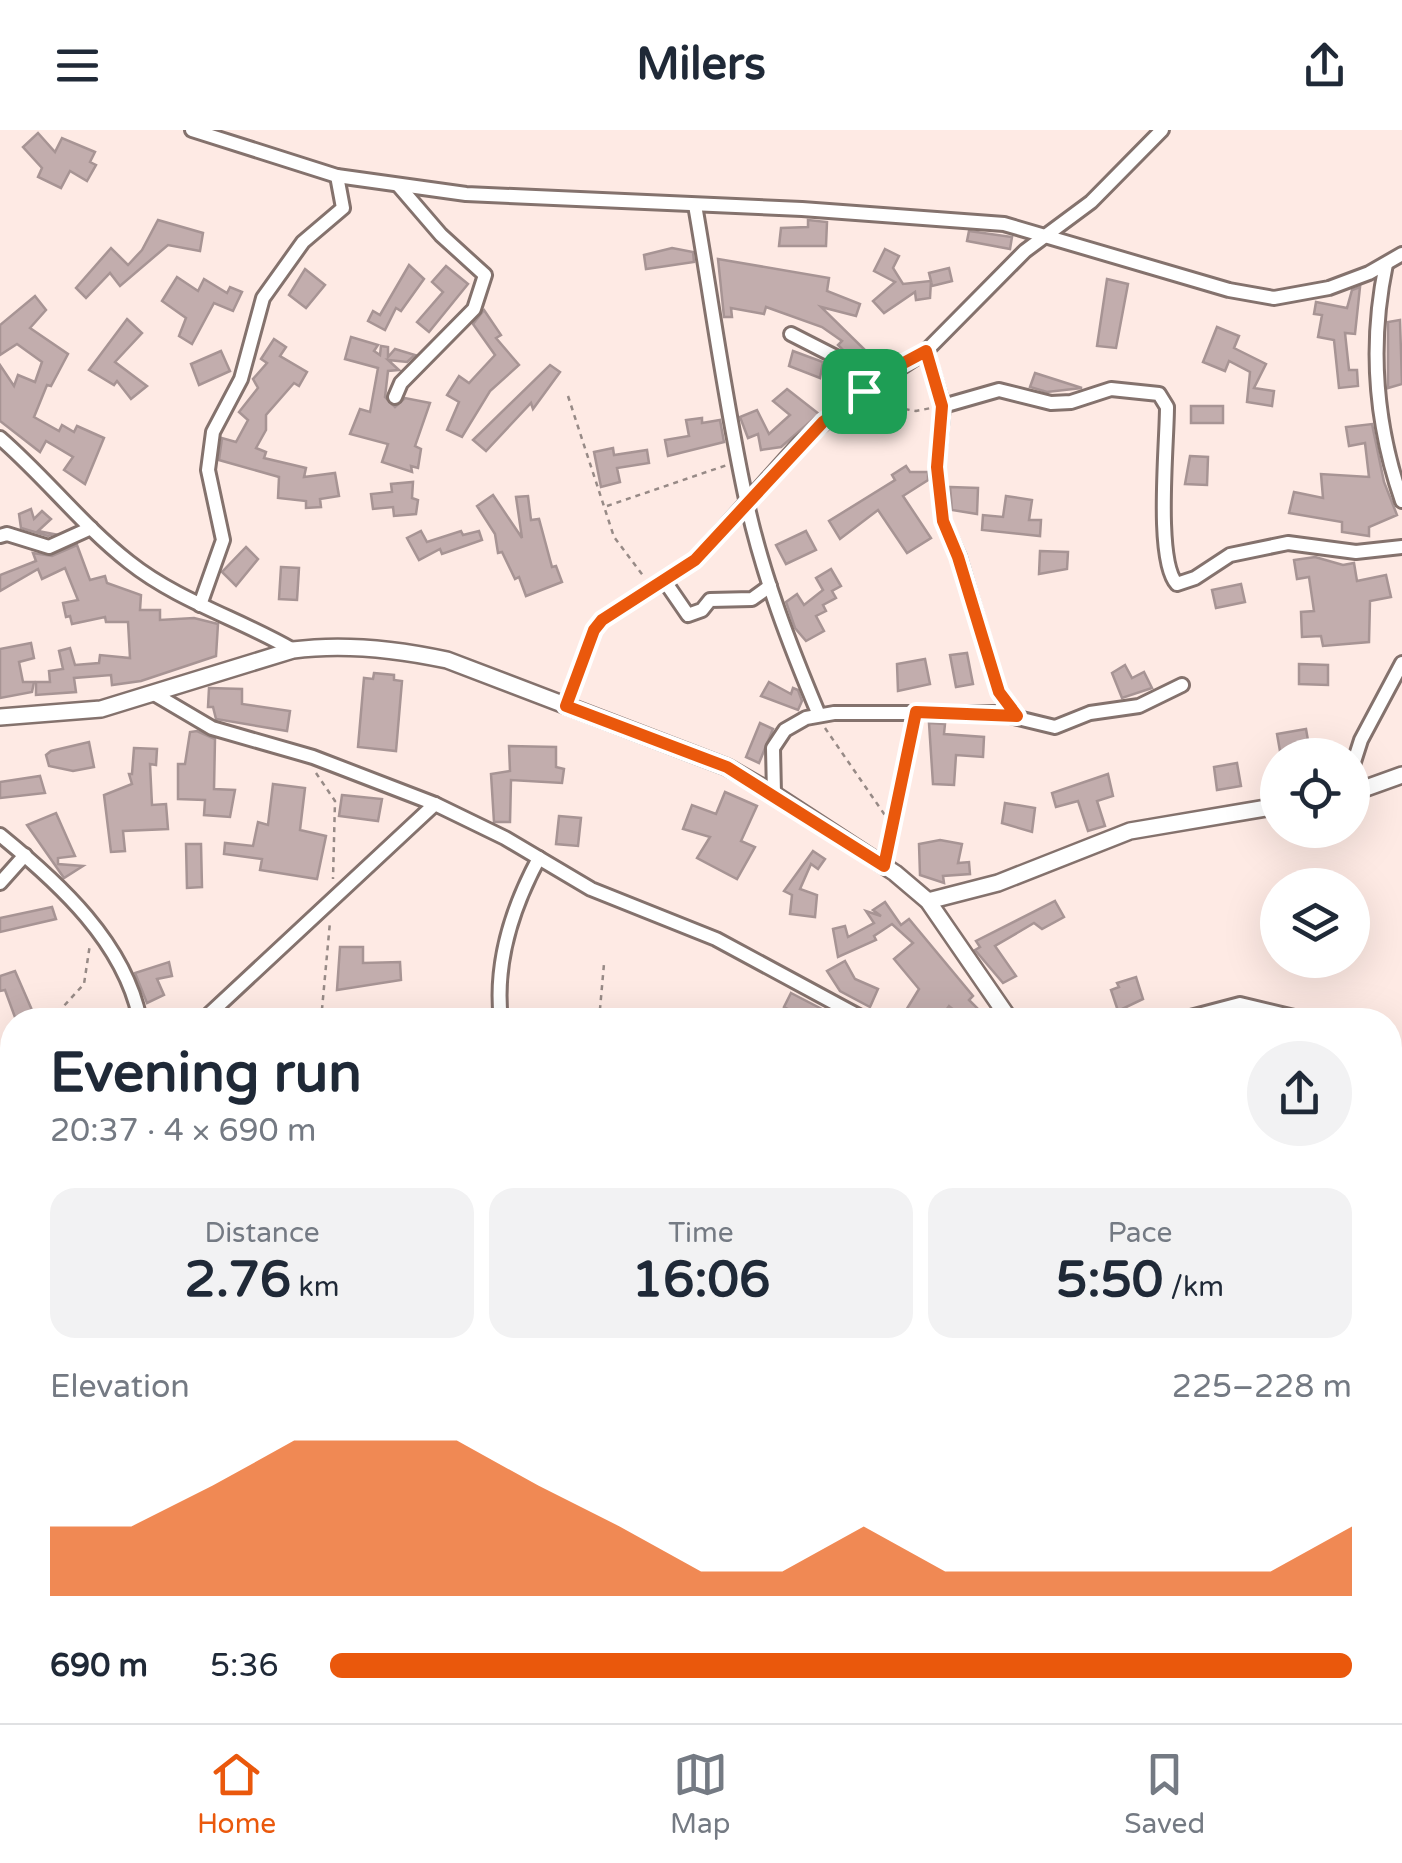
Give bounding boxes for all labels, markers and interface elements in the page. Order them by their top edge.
icon: menu [50,38,105,93]
text: Milers [636,38,766,92]
icon: share [1297,38,1352,93]
pin [822,349,907,434]
icon: arrive [837,364,892,419]
map controls [1260,738,1370,978]
button: locate [1260,738,1370,848]
button: layers [1260,868,1370,978]
text: Evening run [50,1041,362,1107]
button: share [1247,1041,1352,1146]
text: 20:37 · 4 × 690 m [50,1112,316,1150]
text: Distance [204,1216,320,1250]
text: Time [668,1216,734,1250]
text: Pace [1108,1216,1172,1250]
text: 2.76 [185,1250,291,1310]
text: 16:06 [632,1250,770,1310]
text: 5:50 [1056,1250,1163,1310]
text: km [291,1270,339,1304]
text: /km [1163,1270,1224,1304]
text: Elevation [50,1368,190,1406]
text: 225–228 m [1172,1368,1352,1406]
text: 690 m [50,1647,148,1685]
text: 5:36 [210,1647,279,1685]
tab: Home [197,1747,276,1841]
tab: Map [670,1747,730,1841]
tab: Saved [1124,1747,1205,1841]

